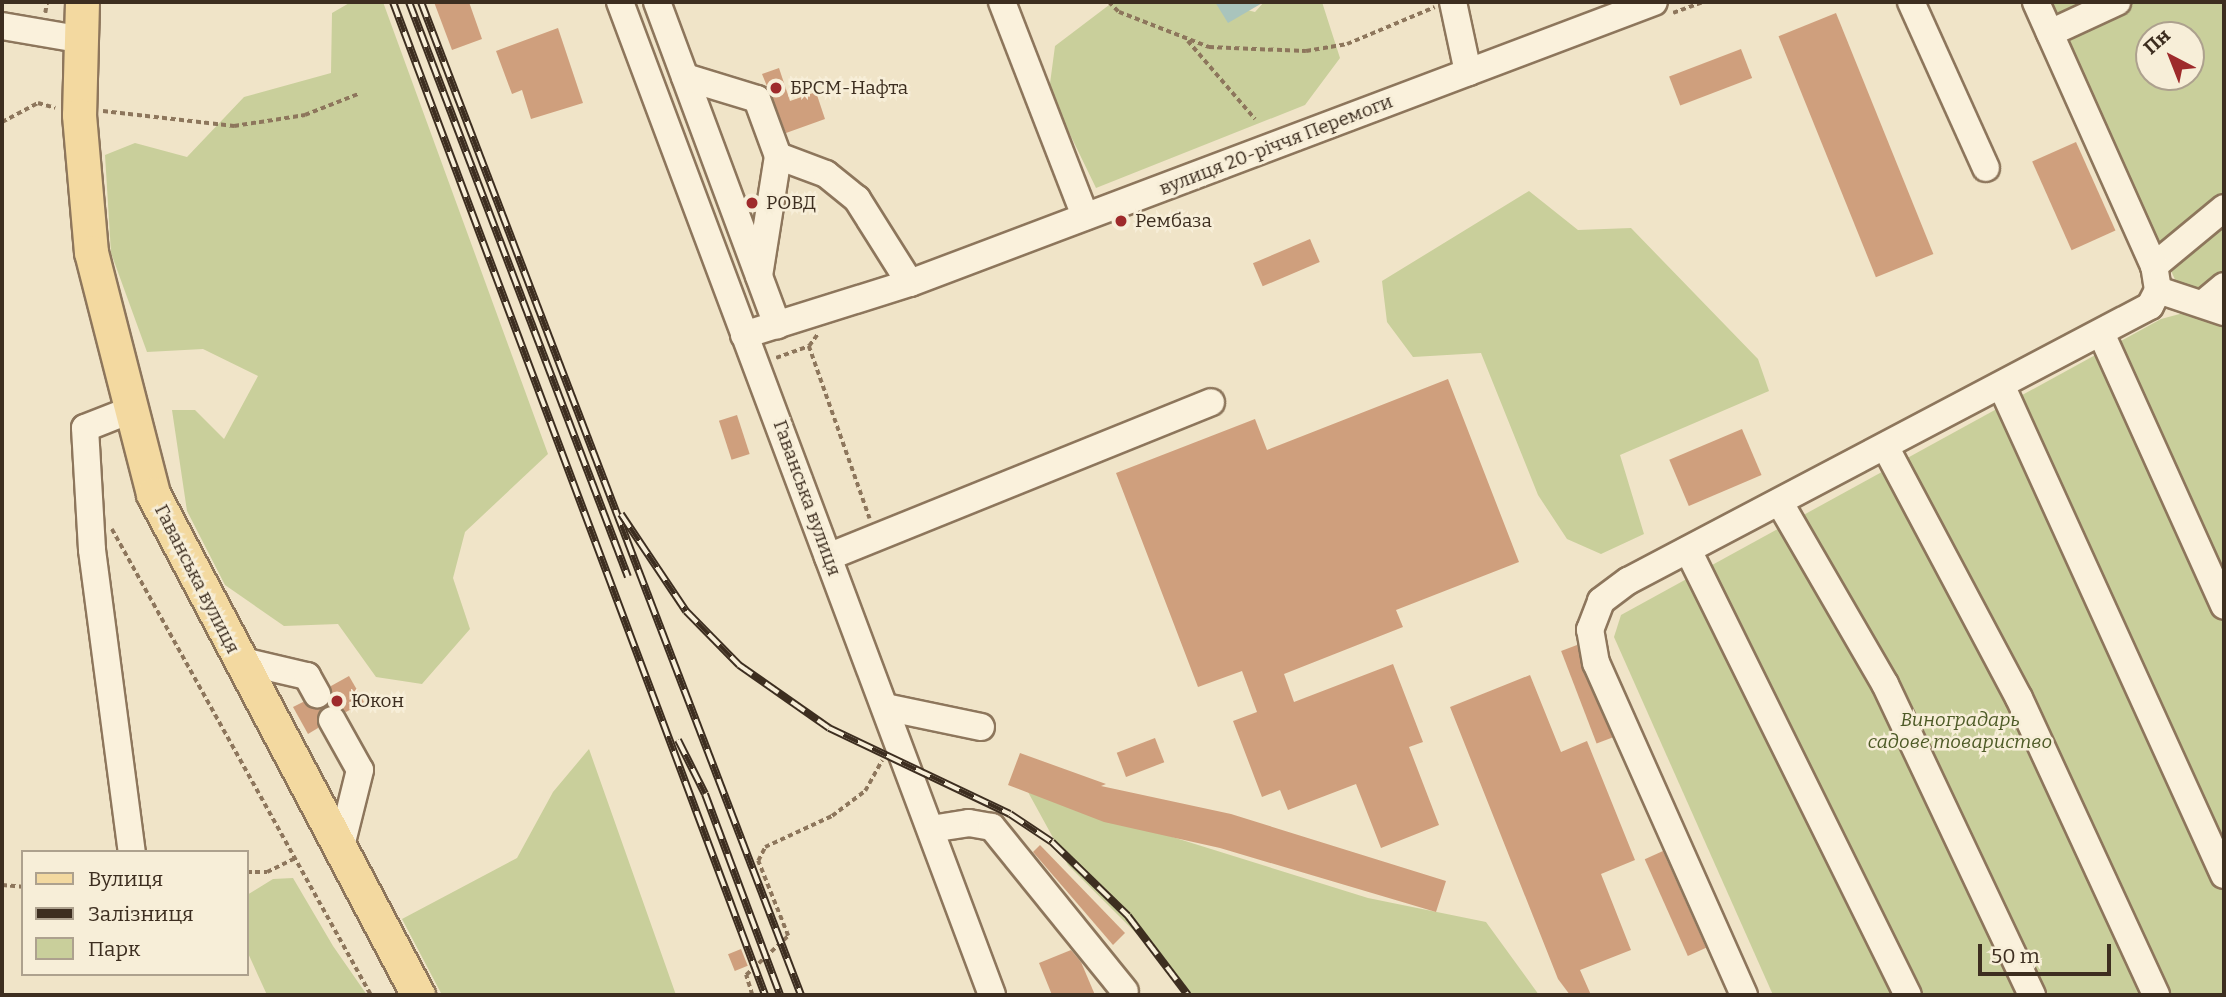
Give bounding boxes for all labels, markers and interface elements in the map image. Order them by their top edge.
north arrow [2135,21,2205,91]
text: Пн [2139,24,2175,59]
place label: БРСМ-Нафта [790,77,908,99]
marker: БРСМ-Нафта [768,80,784,96]
street label: вулиця 20-річчя Перемоги [1156,90,1396,200]
place label: РОВД [766,192,816,214]
marker: РОВД [744,195,760,211]
place label: Рембаза [1135,210,1212,232]
marker: Рембаза [1113,213,1129,229]
street label: Гаванська вулиця [768,417,846,579]
street label: Гаванська вулиця [150,501,244,657]
place label: Юкон [351,690,404,712]
marker: Юкон [329,693,345,709]
park label: Виноградарь садове товариство [1868,709,2052,753]
legend [21,850,248,976]
text: Вулиця [88,866,163,892]
text: Залізниця [88,901,194,927]
scale bar [1981,930,2114,974]
text: Парк [88,936,140,962]
text: 50 m [1991,943,2040,969]

